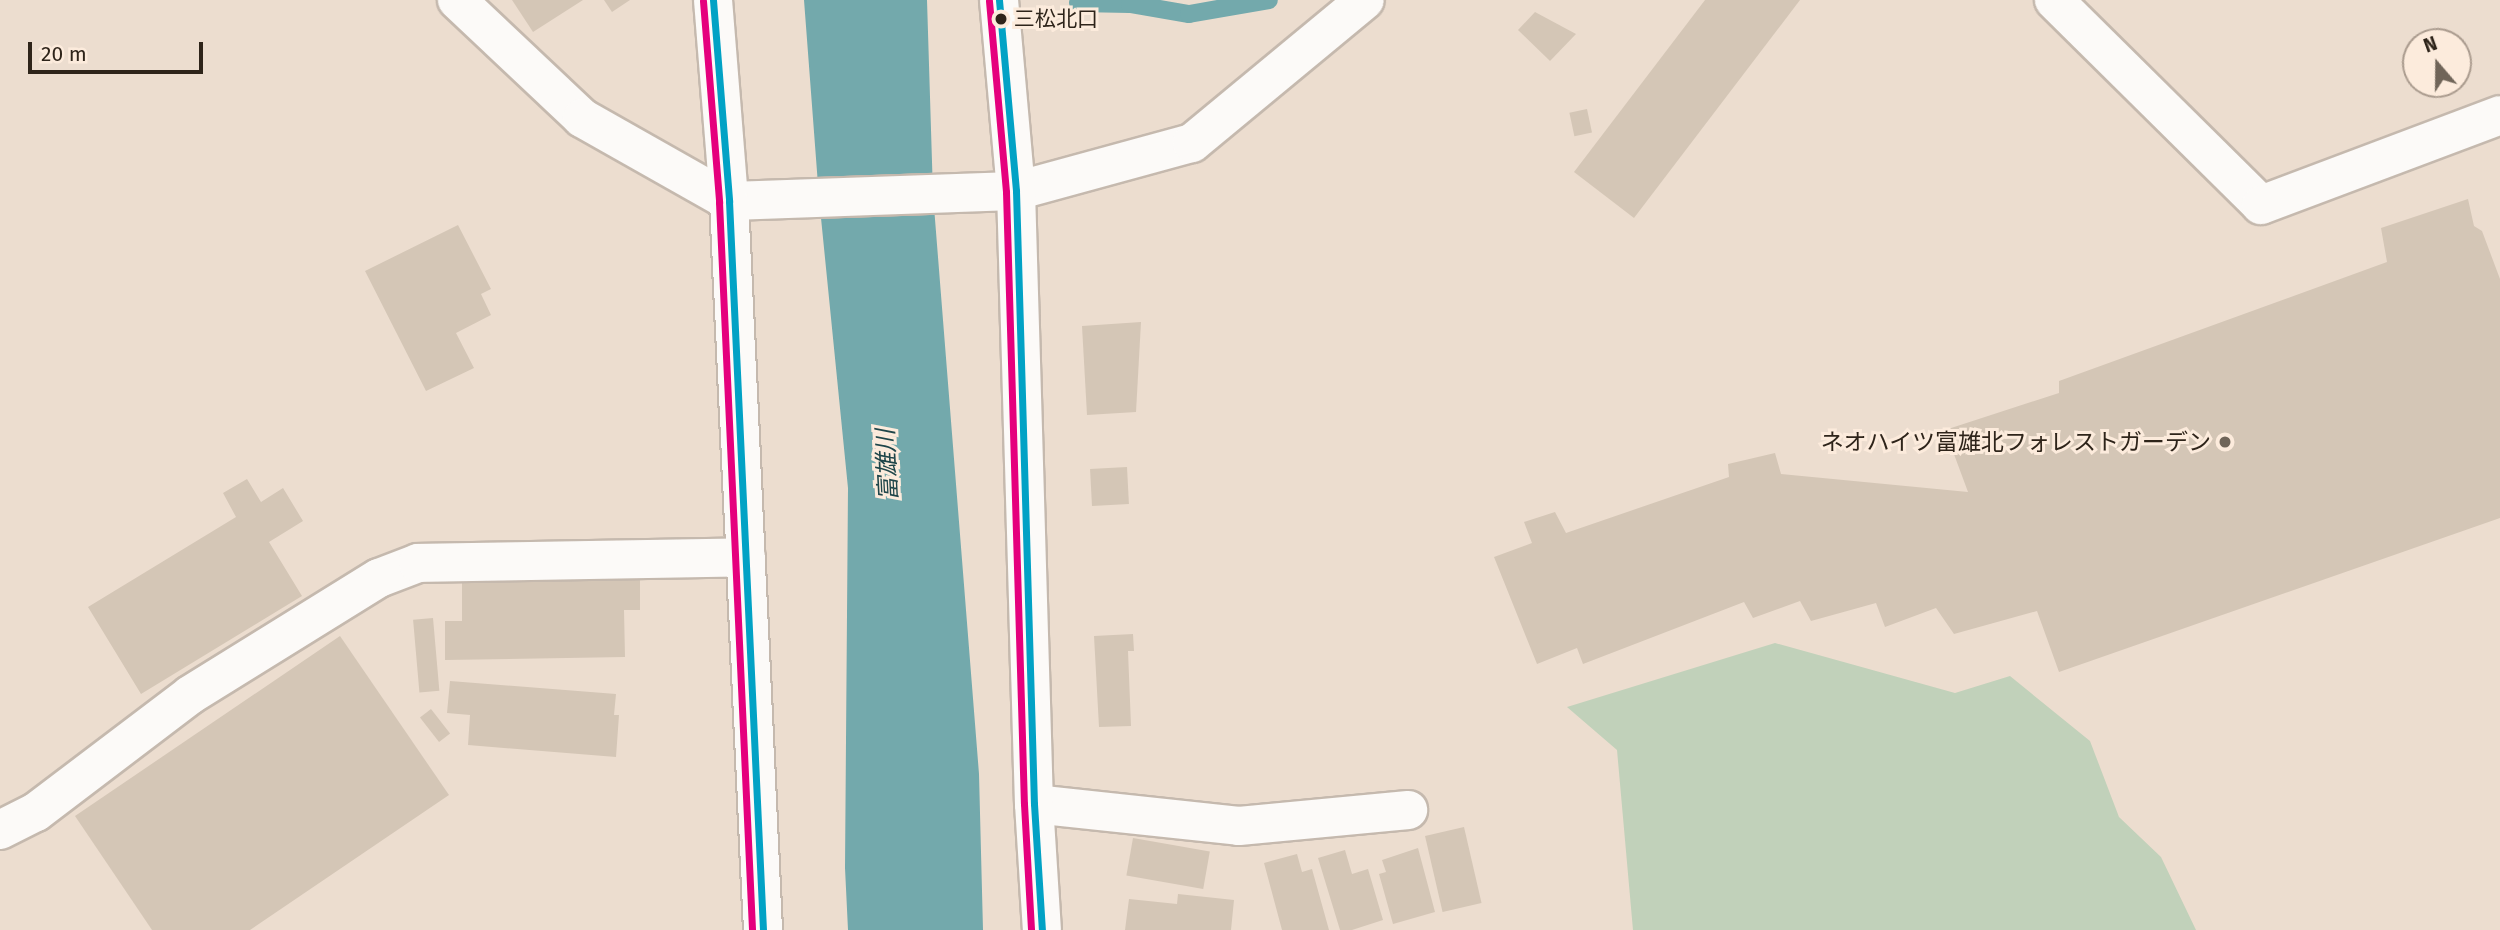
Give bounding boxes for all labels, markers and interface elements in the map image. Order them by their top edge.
place label: 三松北口 [1014,6,1098,32]
marker: 三松北口 [994,12,1008,26]
scale bar [32,28,206,72]
north arrow [2402,28,2472,98]
text: N [2420,32,2440,58]
text: 20 m [41,41,87,67]
water label: 富雄川 [872,428,904,502]
place label: ネオハイツ富雄北フォレストガーデン [1820,428,2211,456]
marker: ネオハイツ富雄北フォレストガーデン [2217,434,2233,450]

